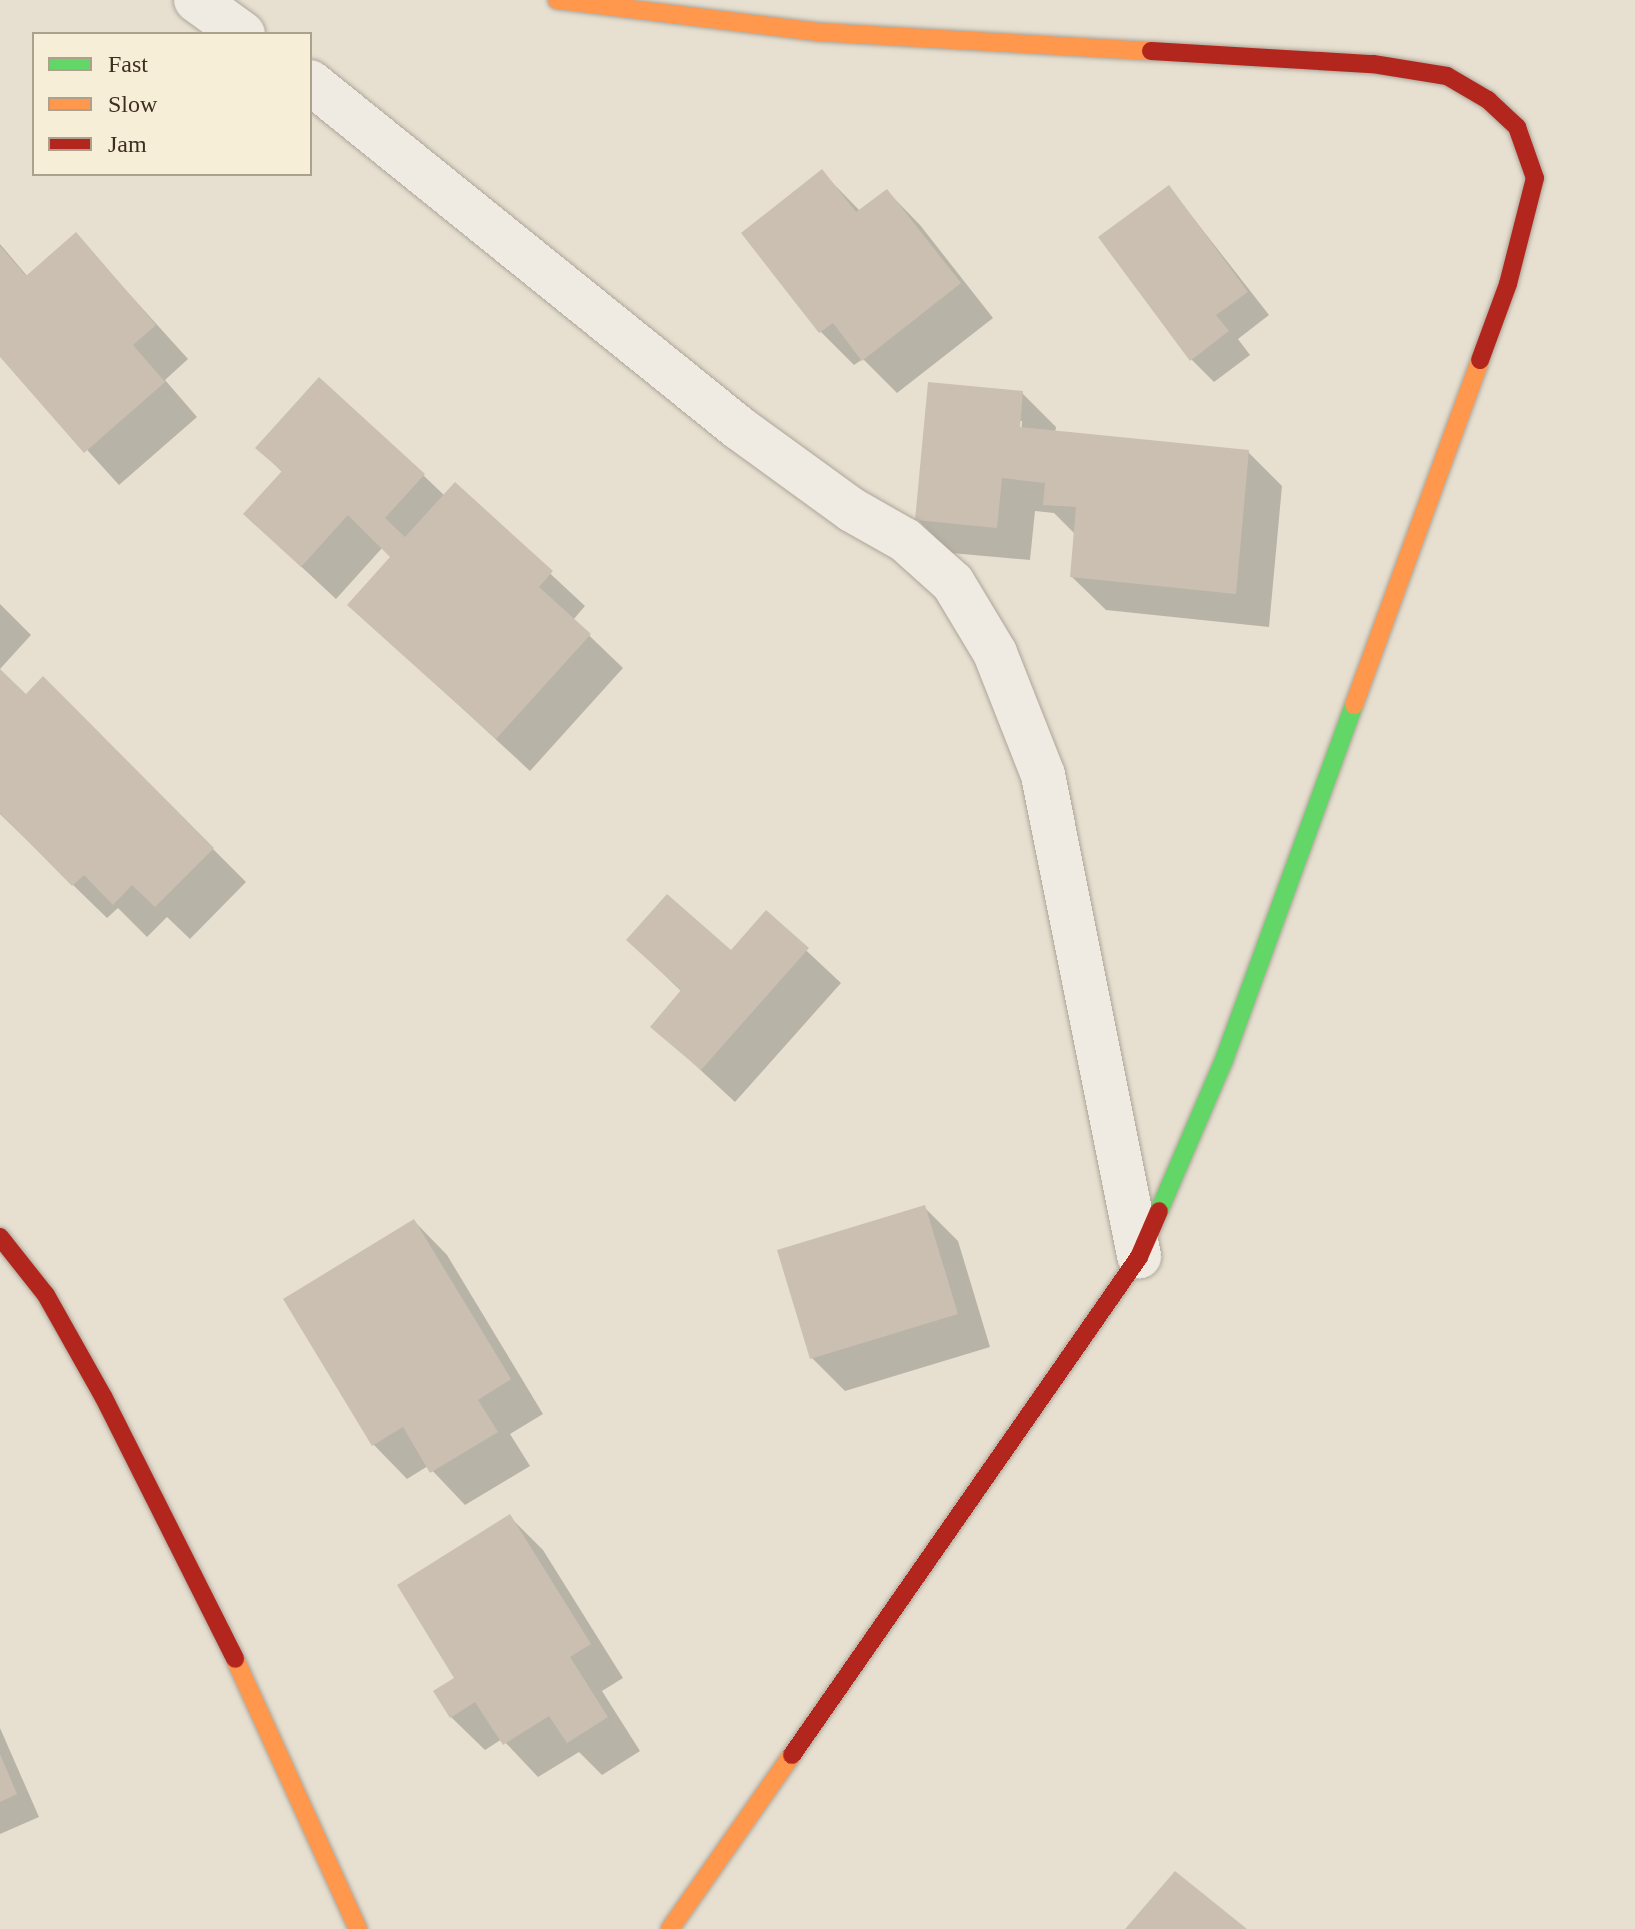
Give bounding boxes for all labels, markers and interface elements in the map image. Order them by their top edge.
legend [32,32,312,176]
text: Fast [108,51,148,77]
text: Slow [108,91,157,117]
text: Jam [108,131,147,157]

